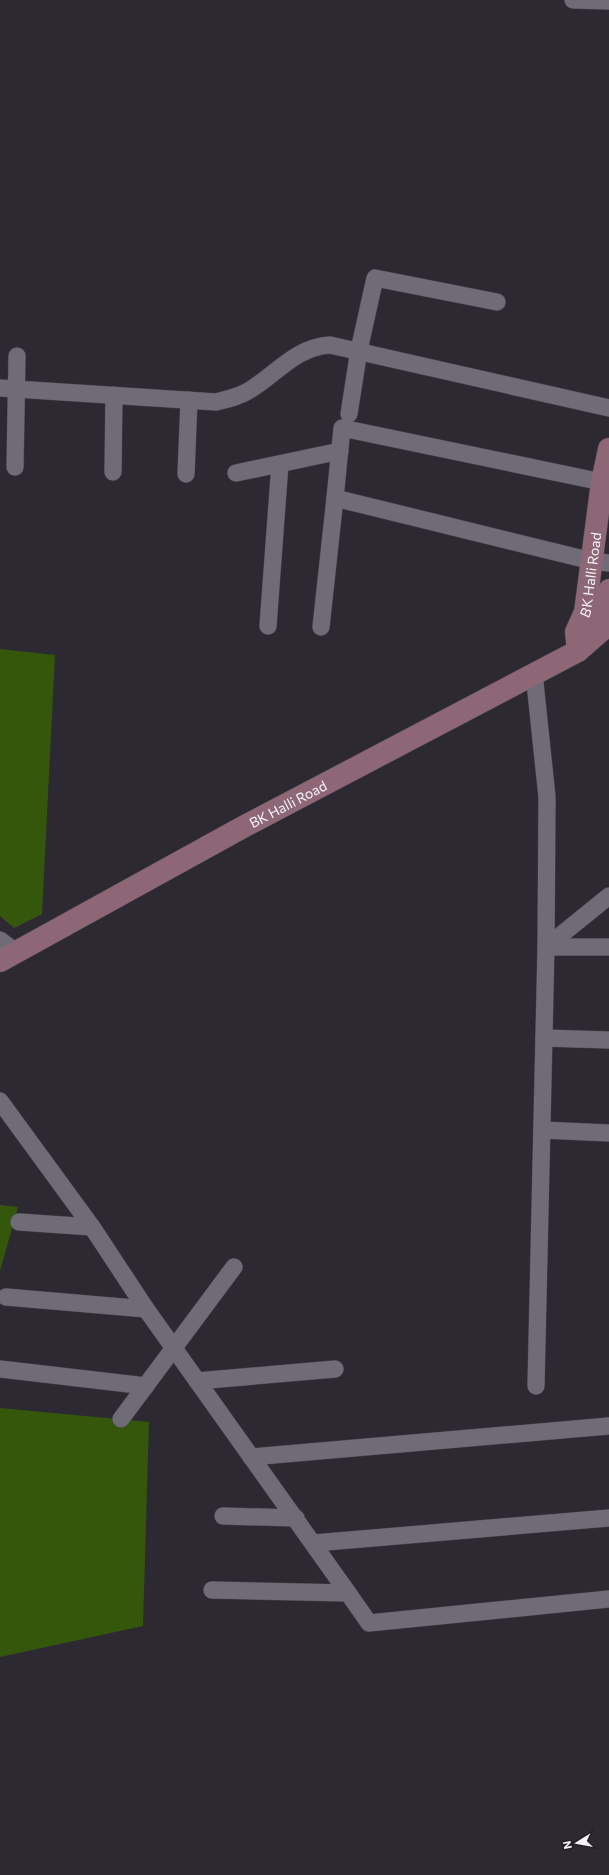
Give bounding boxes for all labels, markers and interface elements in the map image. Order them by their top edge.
street label: BK Halli Road [575,531,604,620]
street label: BK Halli Road [246,776,329,831]
north arrow [557,1823,597,1863]
text: N [560,1840,574,1850]

